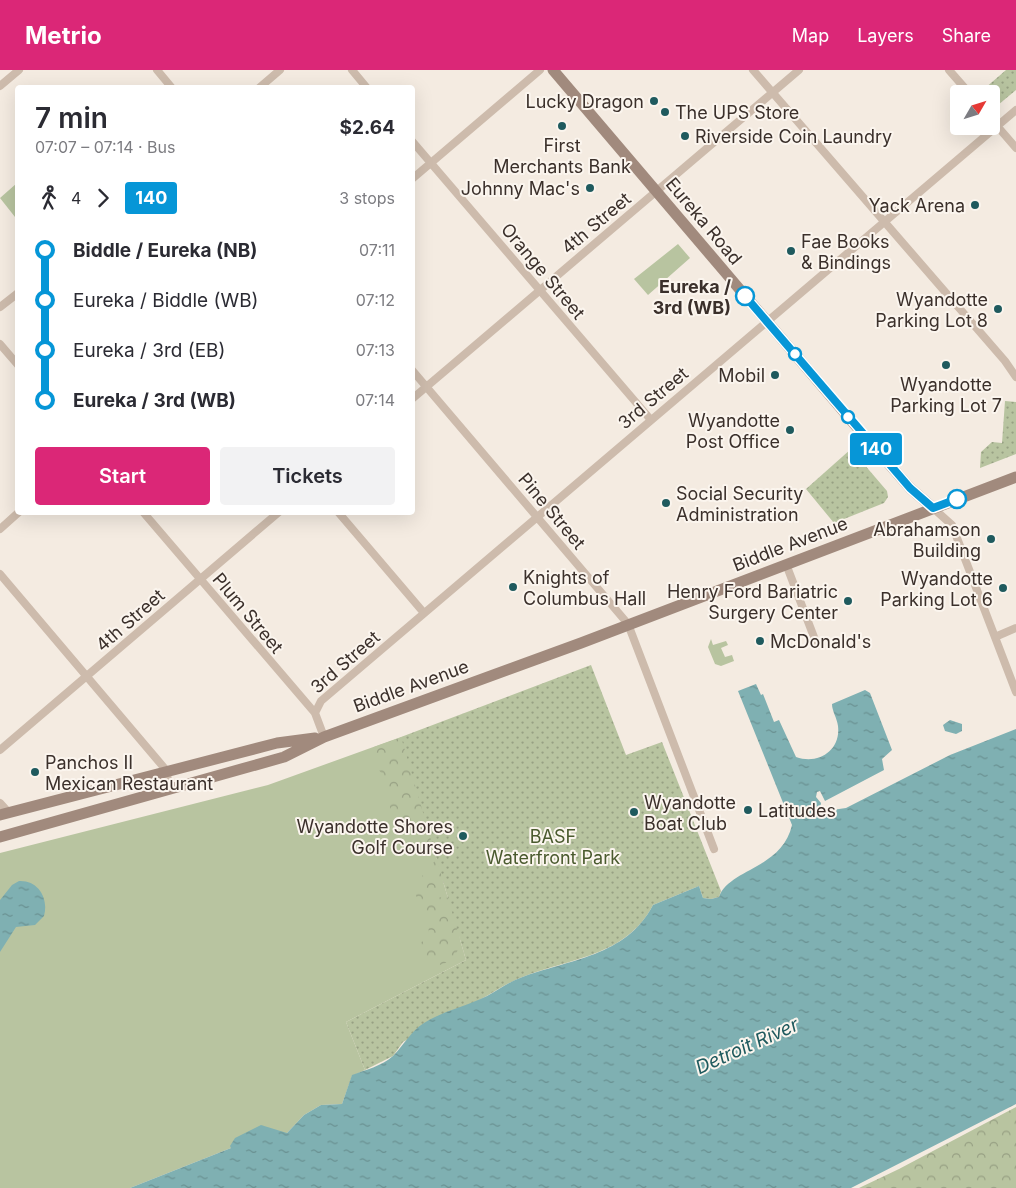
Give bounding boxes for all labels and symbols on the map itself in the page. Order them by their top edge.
north arrow [950,85,1000,135]
place label: Lucky Dragon [525,91,644,112]
marker: Lucky Dragon [648,95,660,107]
place label: The UPS Store [675,102,799,123]
marker: The UPS Store [659,106,671,118]
marker: First Merchants Bank [556,120,568,132]
place label: Riverside Coin Laundry [695,126,892,147]
marker: Riverside Coin Laundry [679,130,691,142]
place label: First Merchants Bank [493,135,631,177]
street label: Eureka Road [662,173,746,269]
place label: Johnny Mac's [461,178,580,199]
marker: Johnny Mac's [584,182,596,194]
street label: 4th Street [557,188,635,258]
place label: Yack Arena [869,195,965,216]
marker: Yack Arena [969,199,981,211]
street label: Orange Street [497,219,589,323]
place label: Fae Books & Bindings [801,231,891,273]
marker: Fae Books & Bindings [785,245,797,257]
place label: Eureka / 3rd (WB) [653,276,731,318]
marker: Eureka / 3rd (WB) [735,286,755,306]
place label: Wyandotte Parking Lot 8 [875,289,988,331]
marker: Wyandotte Parking Lot 8 [992,303,1004,315]
unlabelled marker [788,347,802,361]
marker: Wyandotte Parking Lot 7 [940,359,952,371]
street label: 3rd Street [614,363,692,433]
place label: Mobil [718,365,765,386]
marker: Mobil [769,369,781,381]
place label: Wyandotte Parking Lot 7 [890,374,1002,416]
place label: Wyandotte Post Office [686,410,780,452]
unlabelled marker [841,410,855,424]
marker: Wyandotte Post Office [784,424,796,436]
line badge: 140 [847,433,905,465]
street label: Pine Street [514,469,590,553]
place label: Social Security Administration [676,483,803,525]
unlabelled marker [947,489,967,509]
marker: Social Security Administration [660,497,672,509]
street label: Biddle Avenue [730,512,850,576]
place label: Abrahamson Building [873,519,981,561]
marker: Abrahamson Building [985,533,997,545]
place label: Knights of Columbus Hall [523,567,646,609]
place label: Wyandotte Parking Lot 6 [880,568,993,610]
street label: Plum Street [208,569,288,657]
marker: Knights of Columbus Hall [507,581,519,593]
place label: Henry Ford Bariatric Surgery Center [667,581,838,623]
marker: Wyandotte Parking Lot 6 [997,582,1009,594]
street label: 4th Street [91,584,169,655]
marker: Henry Ford Bariatric Surgery Center [842,595,854,607]
street label: 3rd Street [306,626,384,698]
place label: McDonald's [770,631,871,652]
marker: McDonald's [754,635,766,647]
street label: Biddle Avenue [350,655,472,717]
place label: Panchos II Mexican Restaurant [45,752,213,794]
marker: Panchos II Mexican Restaurant [29,766,41,778]
place label: Wyandotte Boat Club [644,792,736,834]
place label: Latitudes [758,800,836,821]
marker: Latitudes [742,804,754,816]
marker: Wyandotte Boat Club [628,806,640,818]
place label: Wyandotte Shores Golf Course [297,816,453,858]
park label: BASF Waterfront Park [486,826,620,868]
marker: Wyandotte Shores Golf Course [457,830,469,842]
water label: Detroit River [692,1013,803,1079]

